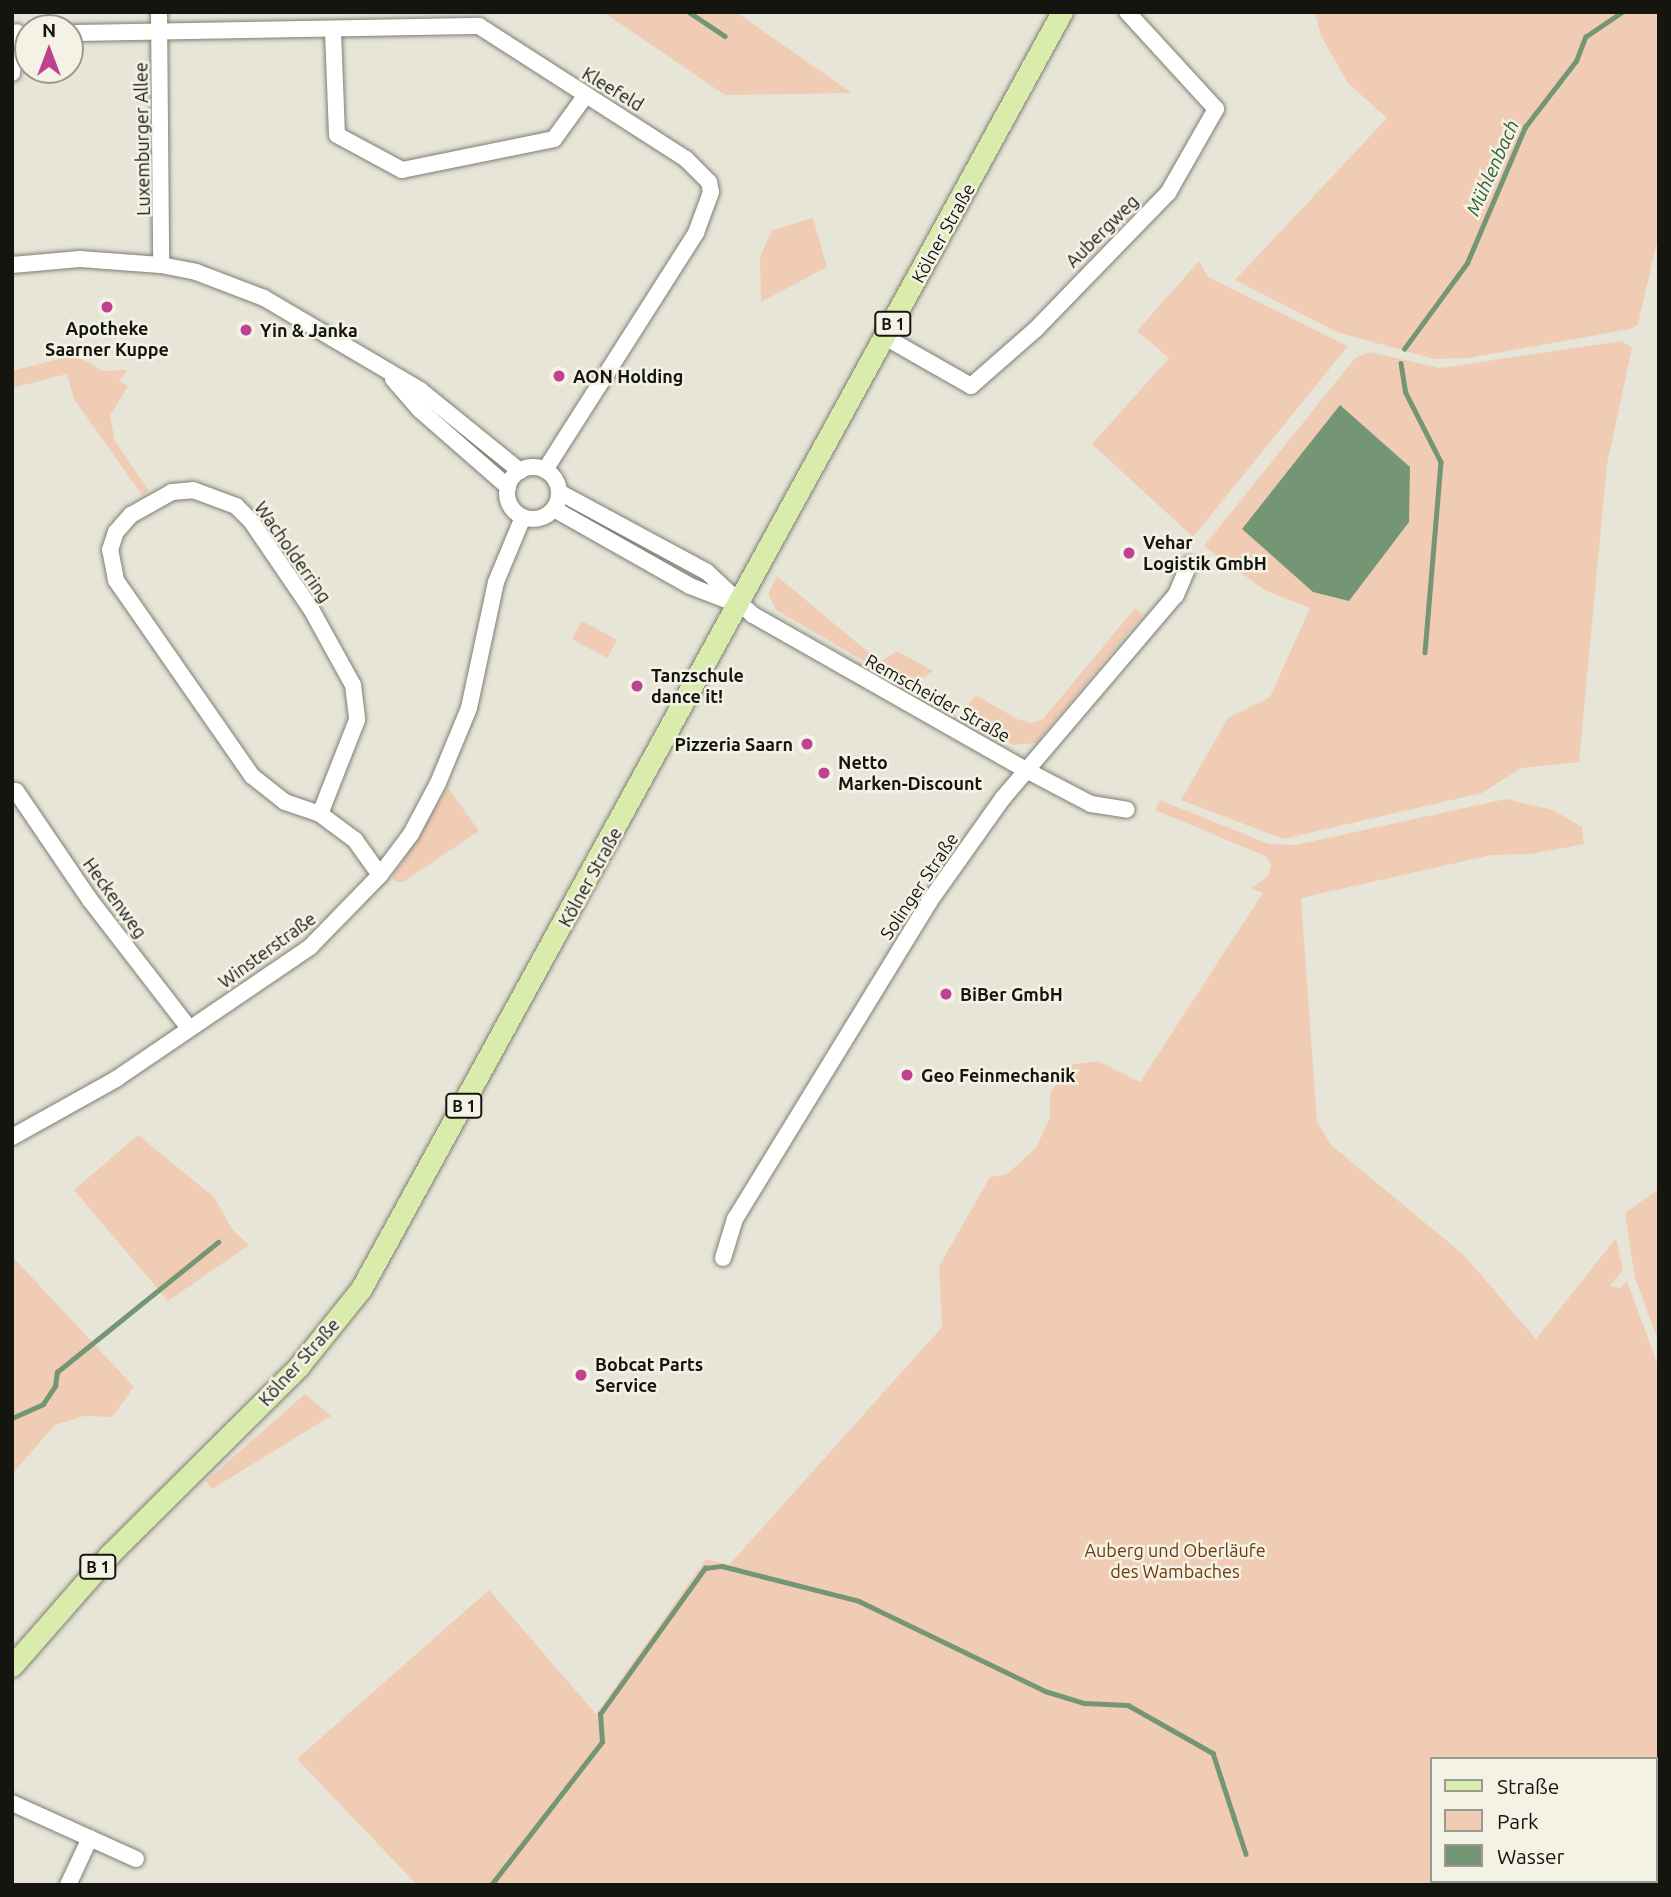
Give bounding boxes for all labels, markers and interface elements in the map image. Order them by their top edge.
north arrow [14,14,84,84]
text: N [42,19,56,41]
street label: Luxemburger Allee [130,62,154,216]
street label: Kleefeld [578,62,648,116]
water label: Mühlenbach [1462,117,1524,219]
street label: Kölner Straße [907,179,979,287]
street label: Aubergweg [1061,190,1143,272]
marker: Apotheke Saarner Kuppe [99,299,115,315]
road number: B 1 [874,312,912,336]
place label: Apotheke Saarner Kuppe [45,318,169,360]
place label: Yin & Janka [260,319,358,341]
marker: Yin & Janka [238,322,254,338]
place label: AON Holding [573,365,683,387]
marker: AON Holding [551,368,567,384]
street label: Wacholderring [250,497,336,607]
place label: Vehar Logistik GmbH [1143,532,1267,574]
marker: Vehar Logistik GmbH [1121,545,1137,561]
street label: Remscheider Straße [862,649,1014,747]
place label: Tanzschule dance it! [651,665,744,708]
marker: Tanzschule dance it! [629,678,645,694]
place label: Pizzeria Saarn [675,733,793,755]
marker: Pizzeria Saarn [799,736,815,752]
place label: Netto Marken-Discount [838,752,982,794]
marker: Netto Marken-Discount [816,765,832,781]
street label: Kölner Straße [554,823,626,931]
street label: Solinger Straße [875,829,963,943]
street label: Heckenweg [79,854,151,942]
street label: Winsterstraße [214,907,320,993]
place label: BiBer GmbH [960,983,1063,1005]
marker: BiBer GmbH [938,986,954,1002]
place label: Geo Feinmechanik [921,1064,1075,1086]
marker: Geo Feinmechanik [899,1067,915,1083]
road number: B 1 [445,1094,483,1118]
street label: Kölner Straße [254,1314,344,1410]
place label: Bobcat Parts Service [595,1354,703,1396]
marker: Bobcat Parts Service [573,1367,589,1383]
park label: Auberg und Oberläufe des Wambaches [1084,1540,1266,1582]
road number: B 1 [79,1554,117,1580]
legend [1430,1757,1657,1883]
text: Straße [1497,1774,1559,1798]
text: Park [1497,1809,1539,1833]
text: Wasser [1497,1844,1565,1868]

